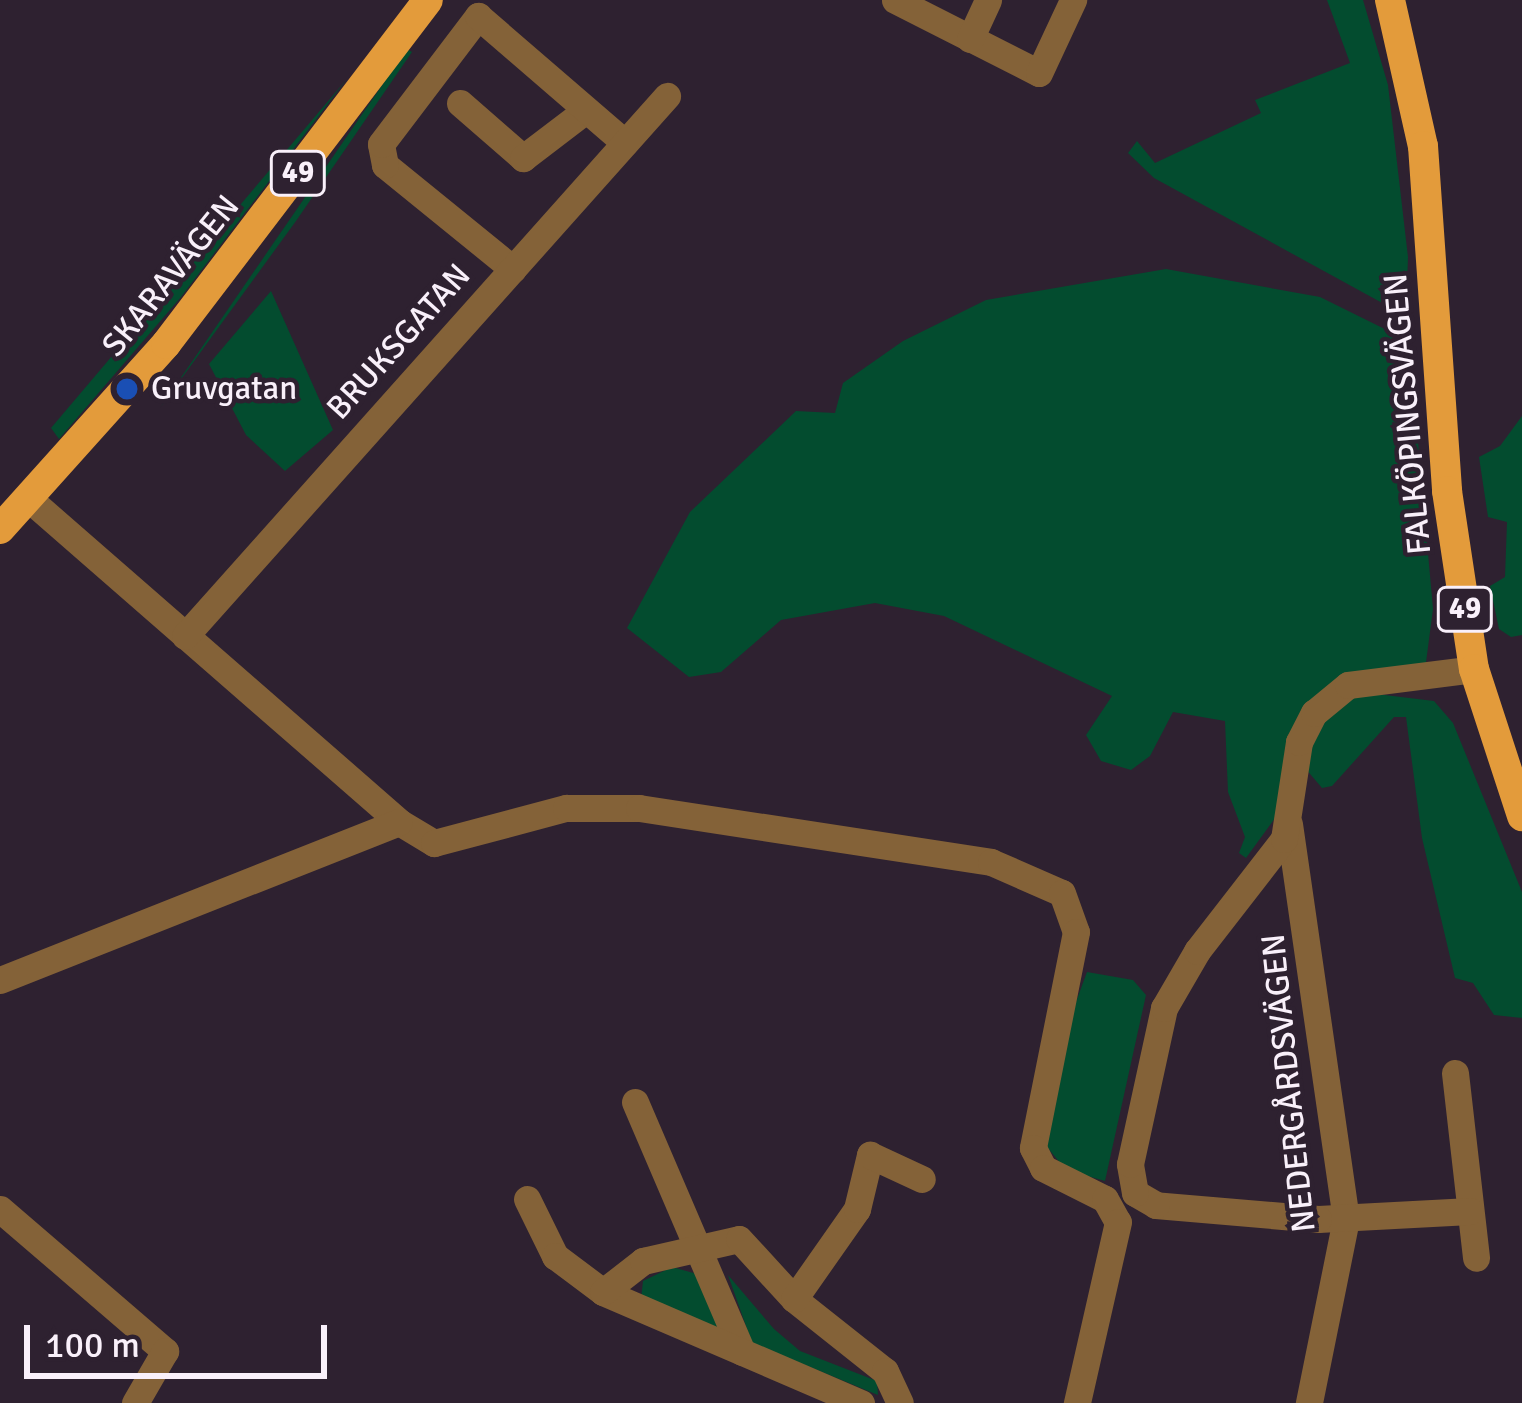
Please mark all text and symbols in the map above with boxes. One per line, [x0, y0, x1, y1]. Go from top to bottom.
road number: 49 [268, 149, 328, 197]
street label: SKARAVÄGEN [94, 187, 248, 365]
street label: BRUKSGATAN [319, 256, 479, 428]
street label: FALKÖPINGSVÄGEN [1376, 272, 1440, 556]
place label: Gruvgatan [151, 369, 297, 409]
marker: Gruvgatan [114, 376, 140, 402]
road number: 49 [1435, 585, 1495, 633]
street label: NEDERGÅRDSVÄGEN [1254, 932, 1324, 1234]
scale bar [30, 1301, 333, 1375]
text: 100 m [45, 1323, 140, 1368]

